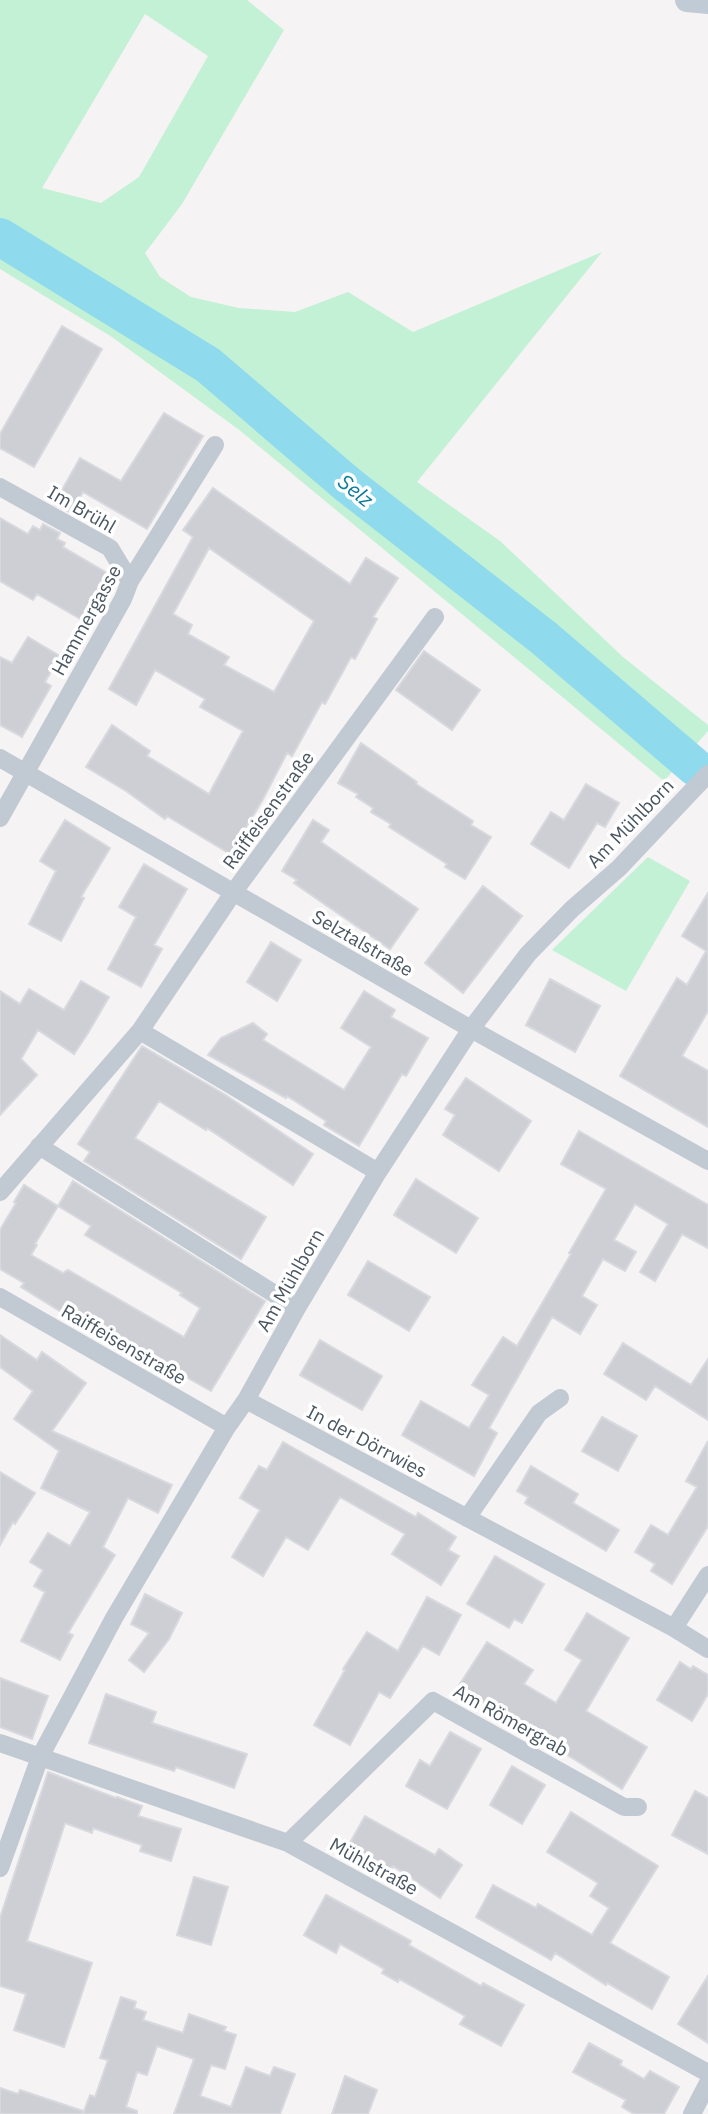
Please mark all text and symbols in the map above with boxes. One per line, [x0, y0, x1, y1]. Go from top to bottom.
water label: Selz [332, 467, 380, 513]
street label: Im Brühl [44, 480, 120, 538]
street label: Hammergasse [46, 561, 126, 679]
street label: Raiffeisenstraße [217, 746, 319, 874]
street label: Am Mühlborn [581, 773, 679, 873]
street label: Selztalstraße [308, 904, 418, 982]
street label: Am Mühlborn [251, 1224, 329, 1336]
street label: Raiffeisenstraße [57, 1299, 191, 1389]
street label: In der Dörrwies [303, 1399, 431, 1483]
street label: Am Römergrab [449, 1679, 573, 1761]
street label: Mühlstraße [325, 1832, 423, 1900]

